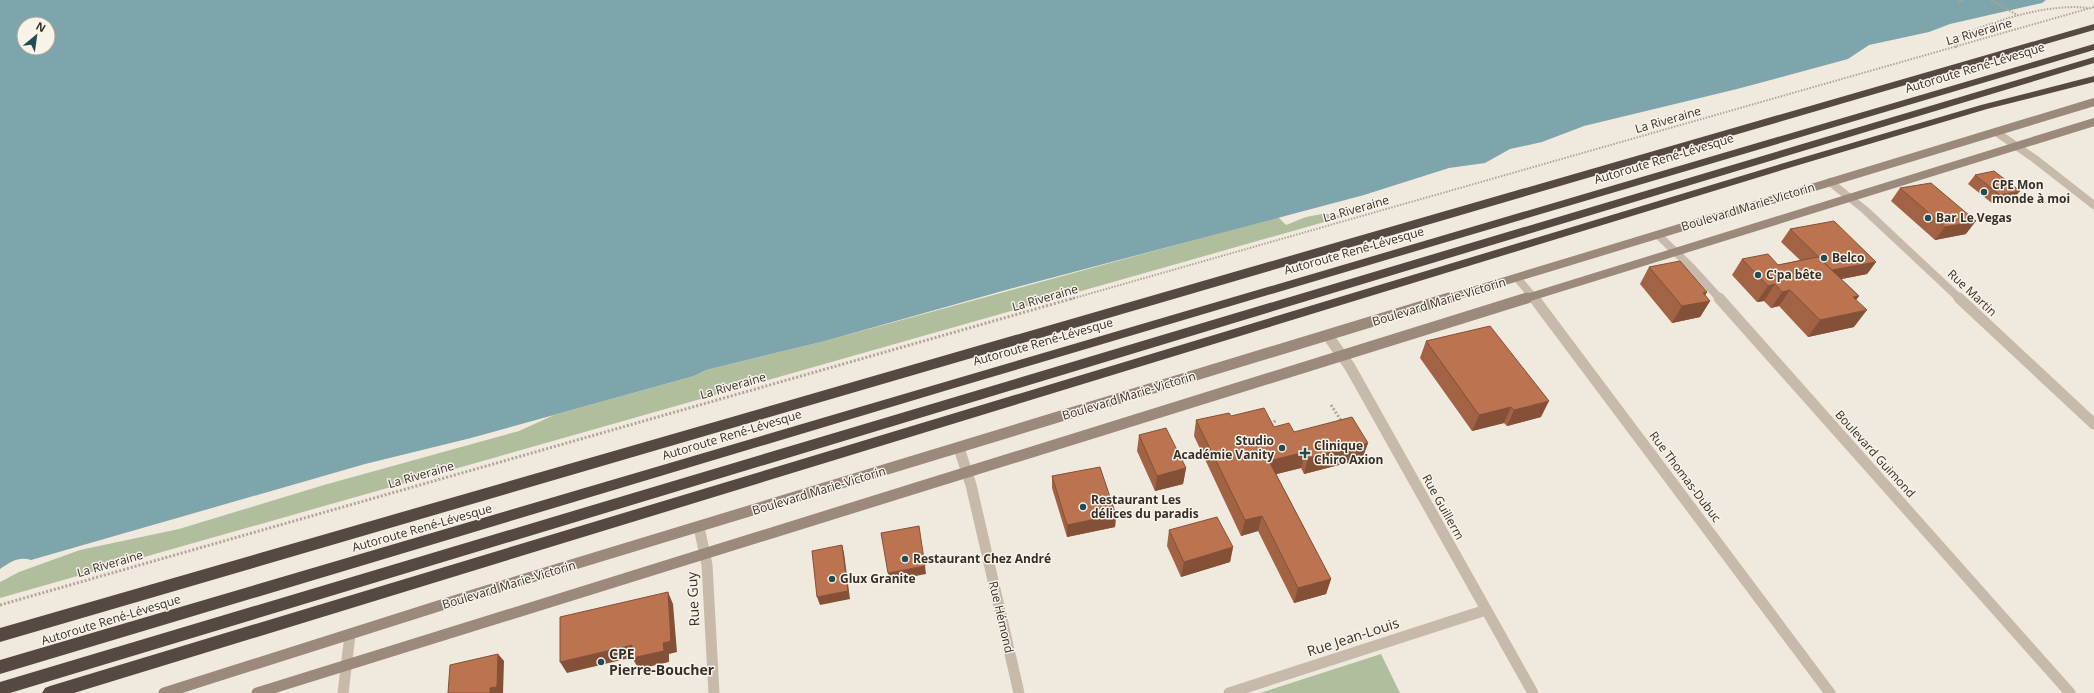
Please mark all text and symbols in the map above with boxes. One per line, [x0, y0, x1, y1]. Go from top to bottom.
street label: La Riveraine [1944, 14, 2014, 49]
north arrow [16, 16, 56, 56]
text: N [34, 18, 49, 36]
street label: Autoroute René-Lévesque [1903, 38, 2047, 97]
street label: La Riveraine [1633, 102, 1703, 137]
street label: Autoroute René-Lévesque [1592, 129, 1736, 188]
place label: CPE Mon monde à moi [1992, 176, 2070, 207]
street label: Boulevard Marie-Victorin [1679, 178, 1817, 235]
marker: CPE Mon monde à moi [1979, 187, 1989, 197]
street label: La Riveraine [1321, 191, 1391, 226]
place label: Bar Le Vegas [1936, 209, 2012, 226]
marker: Bar Le Vegas [1923, 213, 1933, 223]
street label: Autoroute René-Lévesque [1282, 222, 1426, 279]
place label: Belco [1832, 249, 1864, 266]
marker: Belco [1819, 253, 1829, 263]
street label: Rue Martin [1944, 265, 2001, 320]
place label: C'pa bête [1766, 266, 1822, 283]
marker: C'pa bête [1753, 270, 1763, 280]
street label: Boulevard Marie-Victorin [1370, 273, 1508, 330]
street label: La Riveraine [1010, 280, 1080, 315]
street label: Autoroute René-Lévesque [971, 313, 1115, 370]
street label: Boulevard Marie-Victorin [1060, 367, 1198, 424]
street label: La Riveraine [698, 368, 768, 403]
street label: Autoroute René-Lévesque [660, 405, 804, 464]
street label: Boulevard Guimond [1831, 406, 1919, 501]
street label: Rue Thomas-Dubuc [1646, 428, 1725, 526]
place label: Studio Académie Vanity [1173, 432, 1274, 463]
place label: Clinique Chiro Axion [1314, 437, 1383, 468]
marker: Studio Académie Vanity [1277, 443, 1287, 453]
marker: Clinique Chiro Axion [1299, 447, 1311, 459]
street label: La Riveraine [386, 457, 456, 492]
street label: Boulevard Marie-Victorin [750, 462, 888, 519]
street label: Rue Guillerm [1418, 471, 1468, 543]
place label: Restaurant Les délices du paradis [1091, 491, 1199, 522]
street label: Autoroute René-Lévesque [350, 499, 494, 556]
marker: Restaurant Les délices du paradis [1078, 502, 1088, 512]
street label: La Riveraine [75, 546, 145, 581]
place label: Restaurant Chez André [913, 550, 1051, 567]
marker: Restaurant Chez André [900, 554, 910, 564]
street label: Boulevard Marie-Victorin [440, 556, 578, 613]
street label: Rue Guy [682, 570, 703, 627]
place label: Glux Granite [840, 570, 916, 587]
marker: Glux Granite [827, 574, 837, 584]
street label: Rue Hémond [985, 579, 1018, 654]
street label: Autoroute René-Lévesque [39, 590, 183, 649]
street label: Rue Jean-Louis [1304, 613, 1402, 660]
place label: CPE Pierre-Boucher [609, 644, 715, 679]
marker: CPE Pierre-Boucher [596, 657, 606, 667]

